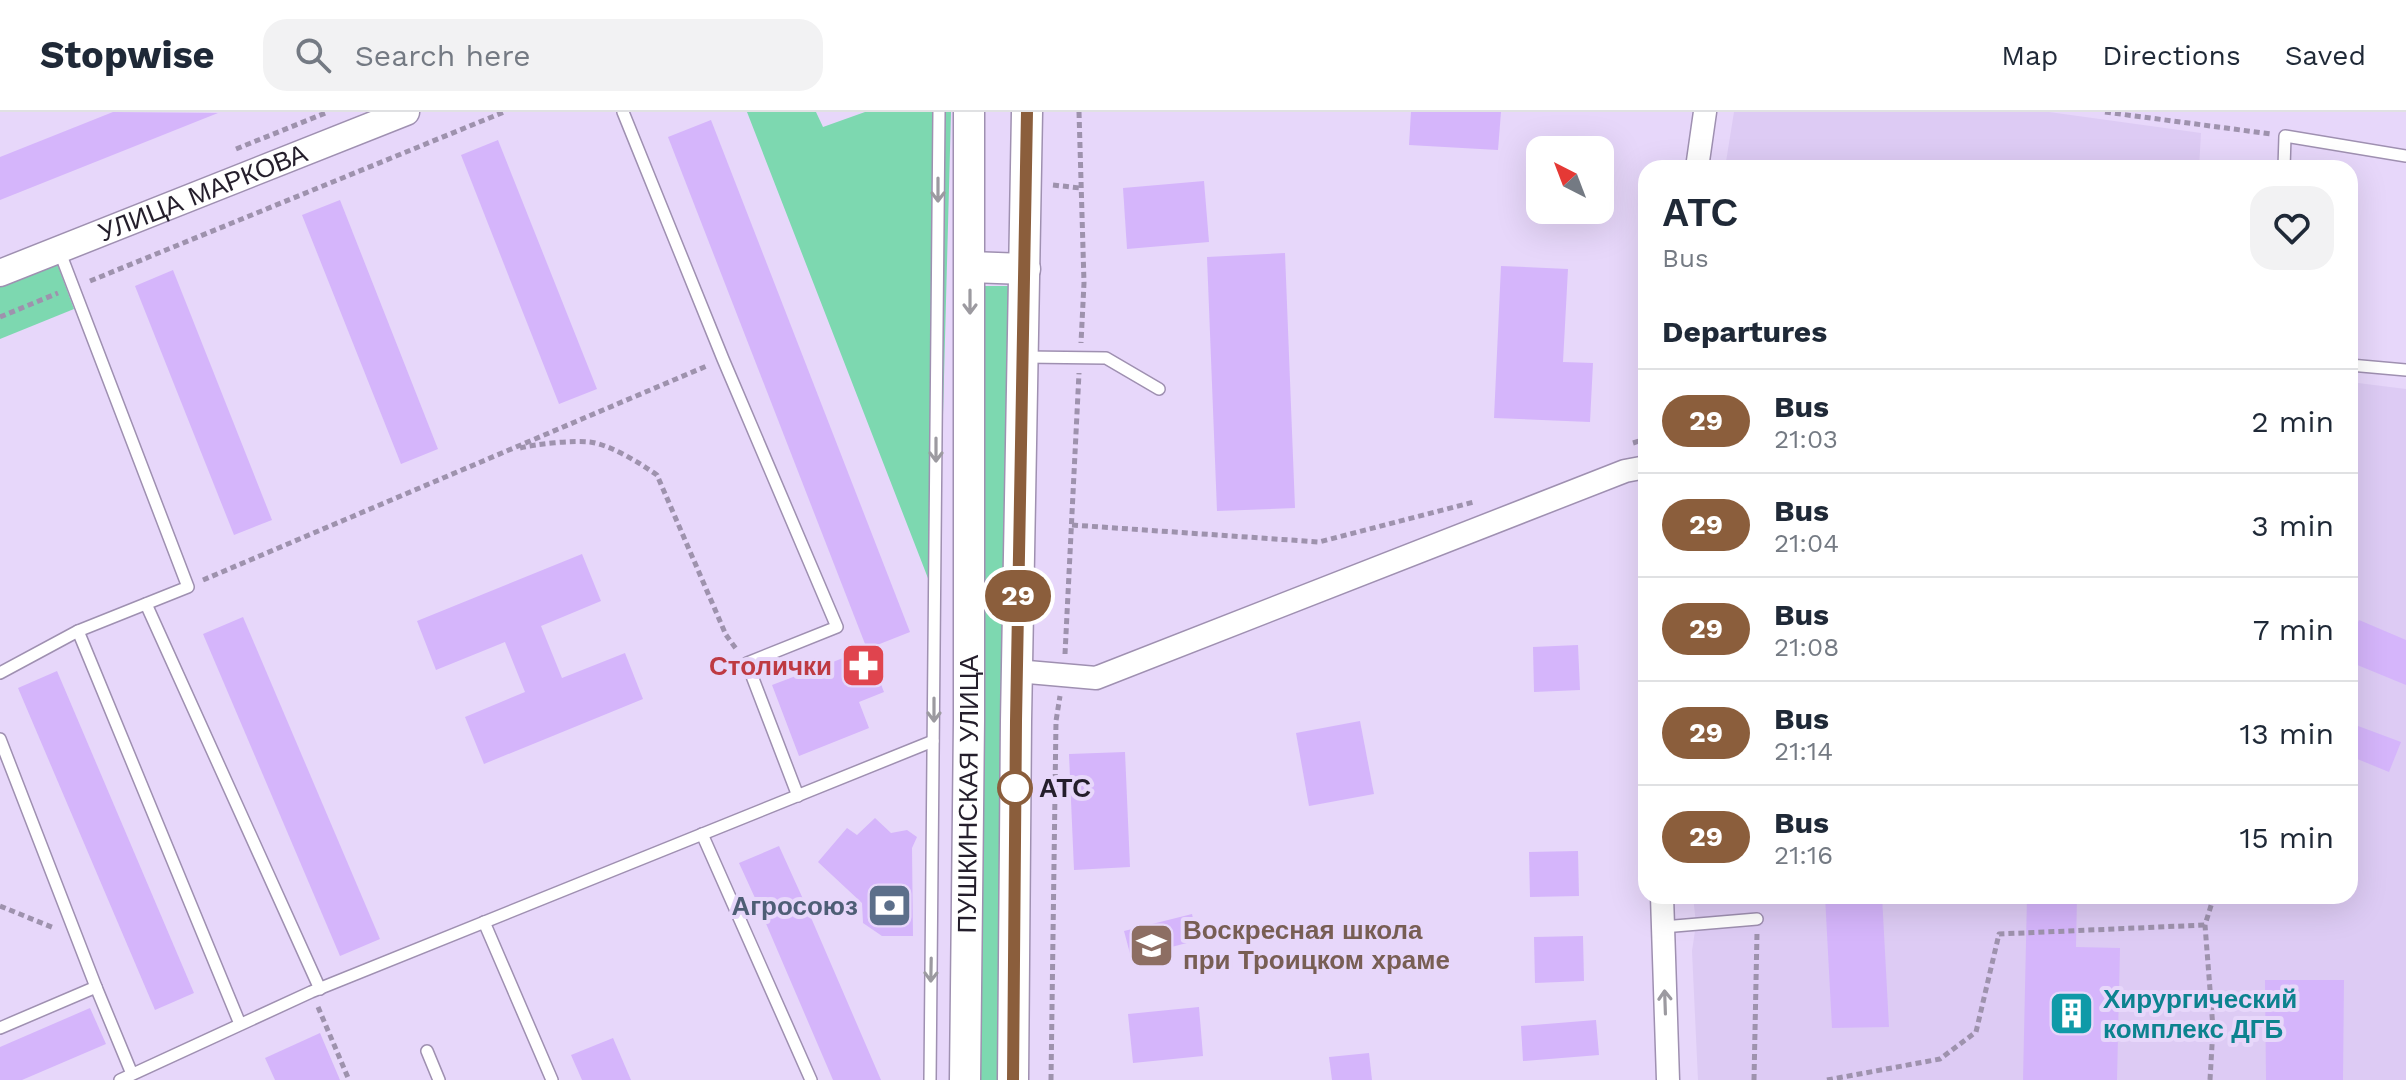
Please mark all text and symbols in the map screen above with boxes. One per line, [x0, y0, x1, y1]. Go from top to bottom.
search box [263, 19, 823, 91]
text: Stopwise [40, 33, 215, 77]
icon: search [291, 33, 335, 77]
text: Search here [355, 38, 530, 73]
text: Map [2001, 39, 2058, 72]
text: Directions [2102, 39, 2241, 72]
text: Saved [2285, 39, 2366, 72]
north arrow [1526, 136, 1614, 224]
map controls [1526, 136, 1614, 224]
street label: УЛИЦА МАРКОВА [94, 138, 312, 248]
one-way arrow [930, 176, 946, 203]
button: heart [2250, 186, 2334, 270]
text: АТС [1662, 191, 1738, 235]
text: Bus [1662, 243, 1709, 273]
one-way arrow [962, 288, 978, 315]
text: Departures [1662, 314, 1827, 349]
text: Bus [1774, 389, 1829, 424]
text: 29 [1689, 404, 1723, 437]
text: 2 min [2251, 404, 2334, 439]
text: 21:03 [1774, 424, 1838, 454]
one-way arrow [928, 436, 944, 463]
text: Bus [1774, 493, 1829, 528]
text: 29 [1689, 508, 1723, 541]
text: 3 min [2251, 508, 2334, 543]
text: 21:04 [1774, 528, 1839, 558]
line badge: 29 [982, 570, 1054, 622]
text: 29 [1001, 579, 1035, 612]
text: Bus [1774, 597, 1829, 632]
text: 29 [1689, 612, 1723, 645]
text: 7 min [2253, 612, 2334, 647]
text: 21:08 [1774, 632, 1839, 662]
pharmacy icon: Столички [839, 642, 887, 690]
place label: Столички [709, 651, 832, 681]
street label: ПУШКИНСКАЯ УЛИЦА [952, 654, 984, 933]
one-way arrow [926, 696, 942, 723]
text: Bus [1774, 701, 1829, 736]
text: 29 [1689, 716, 1723, 749]
text: 13 min [2239, 716, 2334, 751]
text: 21:14 [1774, 736, 1833, 766]
marker: АТС [998, 771, 1032, 805]
place label: АТС [1039, 773, 1091, 803]
text: Bus [1774, 805, 1829, 840]
text: 29 [1689, 820, 1723, 853]
text: 15 min [2239, 820, 2334, 855]
text: 21:16 [1774, 840, 1833, 870]
bank icon: Агросоюз [865, 882, 913, 930]
place label: Агросоюз [732, 891, 858, 921]
place label: Воскресная школа при Троицком храме [1183, 915, 1450, 975]
school or university icon: Воскресная школа при Троицком храме [1128, 921, 1176, 969]
one-way arrow [923, 956, 939, 983]
place label: Хирургический комплекс ДГБ [2103, 984, 2297, 1044]
one-way arrow [1658, 989, 1673, 1016]
building icon: Хирургический комплекс ДГБ [2048, 990, 2096, 1038]

